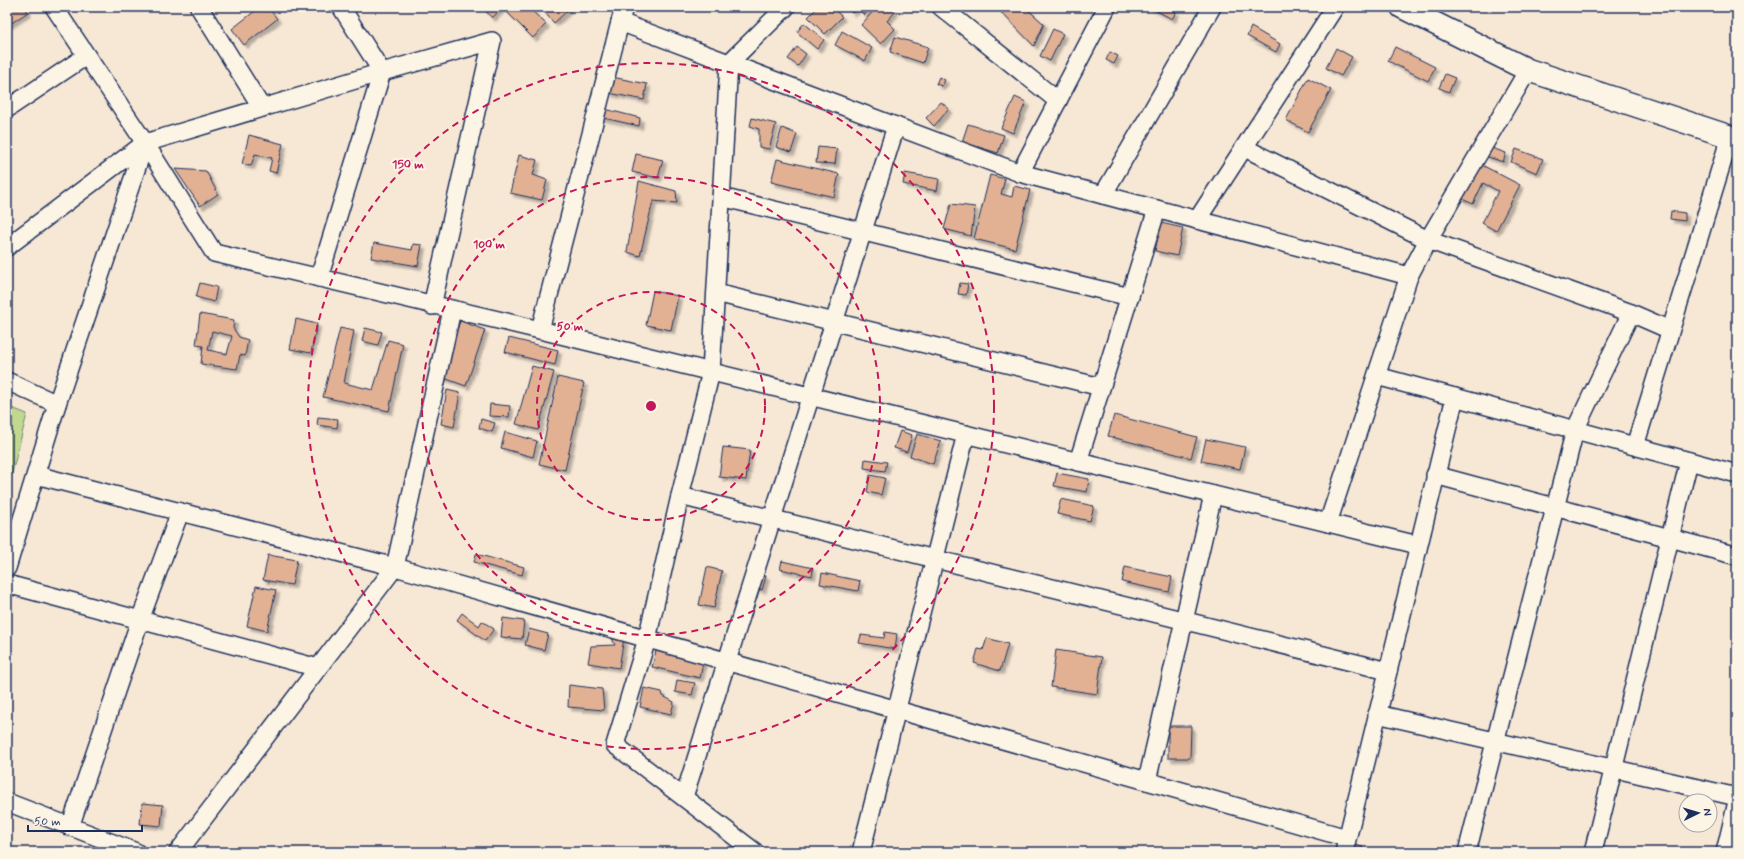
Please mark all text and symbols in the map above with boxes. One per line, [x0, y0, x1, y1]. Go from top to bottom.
text: 150 m [392, 157, 424, 173]
text: 100 m [473, 237, 506, 253]
text: 50 m [557, 319, 584, 335]
centre of rings [644, 399, 658, 413]
north arrow [1678, 793, 1718, 833]
scale bar [28, 807, 142, 833]
text: N [1700, 808, 1714, 816]
text: 50 m [34, 814, 61, 830]

